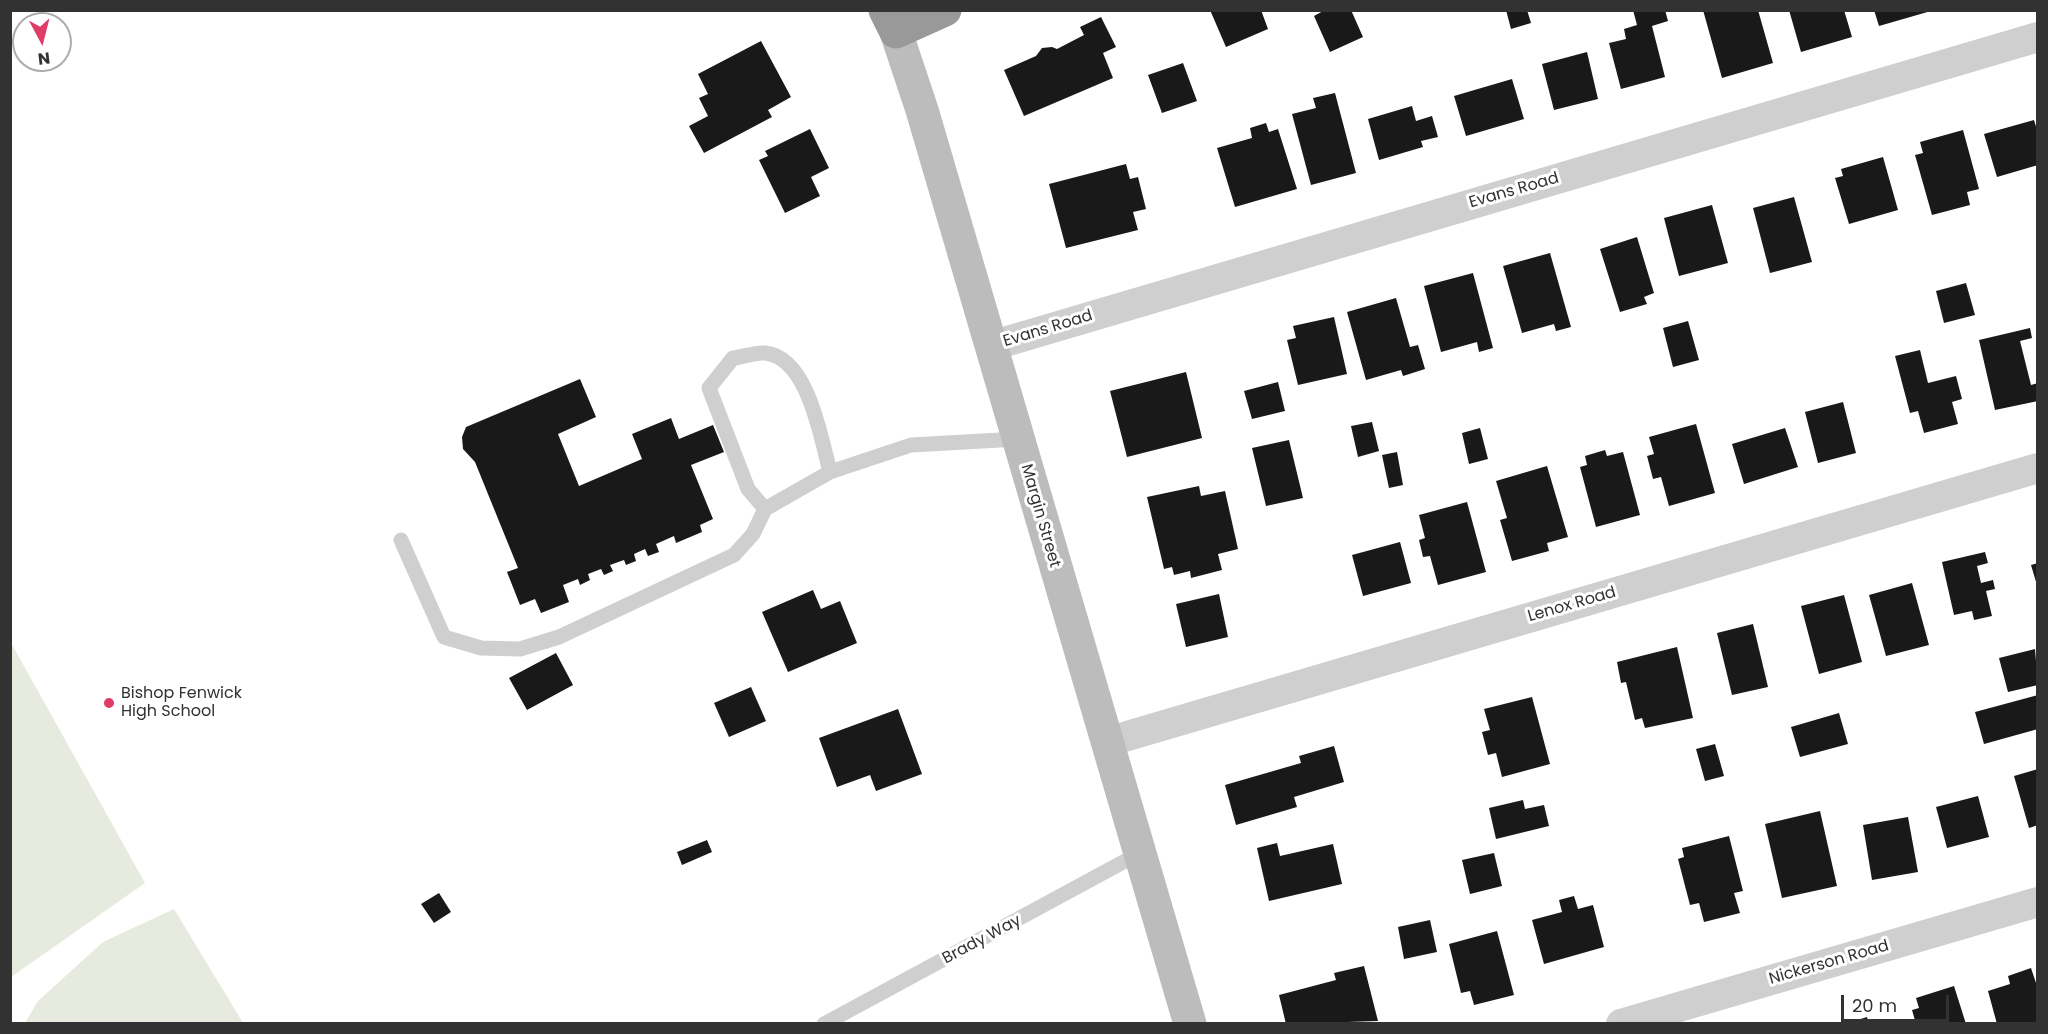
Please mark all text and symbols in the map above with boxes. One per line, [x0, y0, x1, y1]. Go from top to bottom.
north arrow [12, 12, 72, 72]
text: N [37, 46, 51, 71]
street label: Evans Road [1467, 169, 1561, 213]
street label: Evans Road [1001, 306, 1095, 352]
street label: Margin Street [1016, 462, 1064, 570]
street label: Lenox Road [1526, 583, 1618, 627]
place label: Bishop Fenwick High School [121, 684, 242, 722]
marker: Bishop Fenwick High School [102, 696, 116, 710]
street label: Brady Way [939, 911, 1025, 969]
street label: Nickerson Road [1767, 937, 1891, 989]
scale bar [1844, 983, 1952, 1021]
text: 20 m [1852, 993, 1897, 1018]

